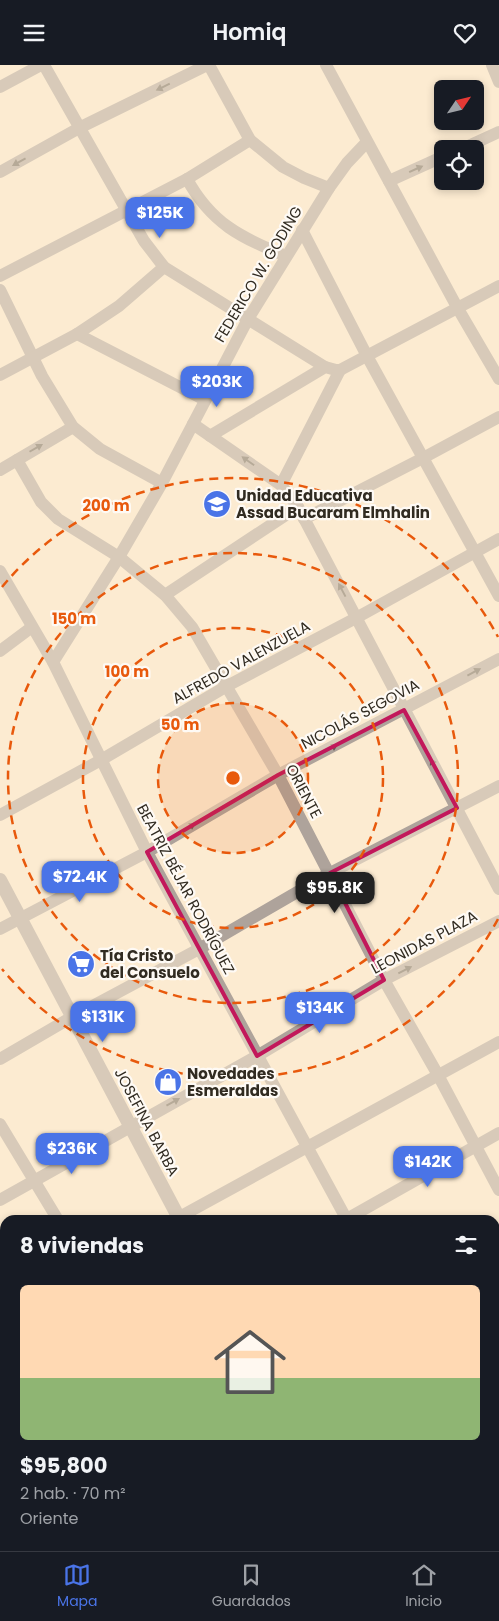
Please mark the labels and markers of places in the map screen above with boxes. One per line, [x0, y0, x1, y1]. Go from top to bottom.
pin: $125K [125, 197, 195, 239]
pin: $203K [182, 365, 252, 408]
place label: Unidad Educativa Assad Bucaram Elmhalin [236, 485, 430, 523]
school or university icon: Unidad Educativa Assad Bucaram Elmhalin [202, 489, 232, 519]
centre of rings [224, 769, 242, 787]
pin: $72.4K [39, 861, 121, 903]
pin: $95.8K [294, 871, 376, 914]
place label: Tía Cristo del Consuelo [100, 945, 200, 983]
supermarket icon: Tía Cristo del Consuelo [66, 949, 96, 979]
pin: $134K [285, 991, 355, 1034]
pin: $131K [68, 1001, 138, 1043]
place label: Novedades Esmeraldas [187, 1063, 278, 1101]
shop icon: Novedades Esmeraldas [153, 1067, 183, 1097]
pin: $236K [37, 1133, 107, 1175]
pin: $142K [393, 1145, 463, 1188]

